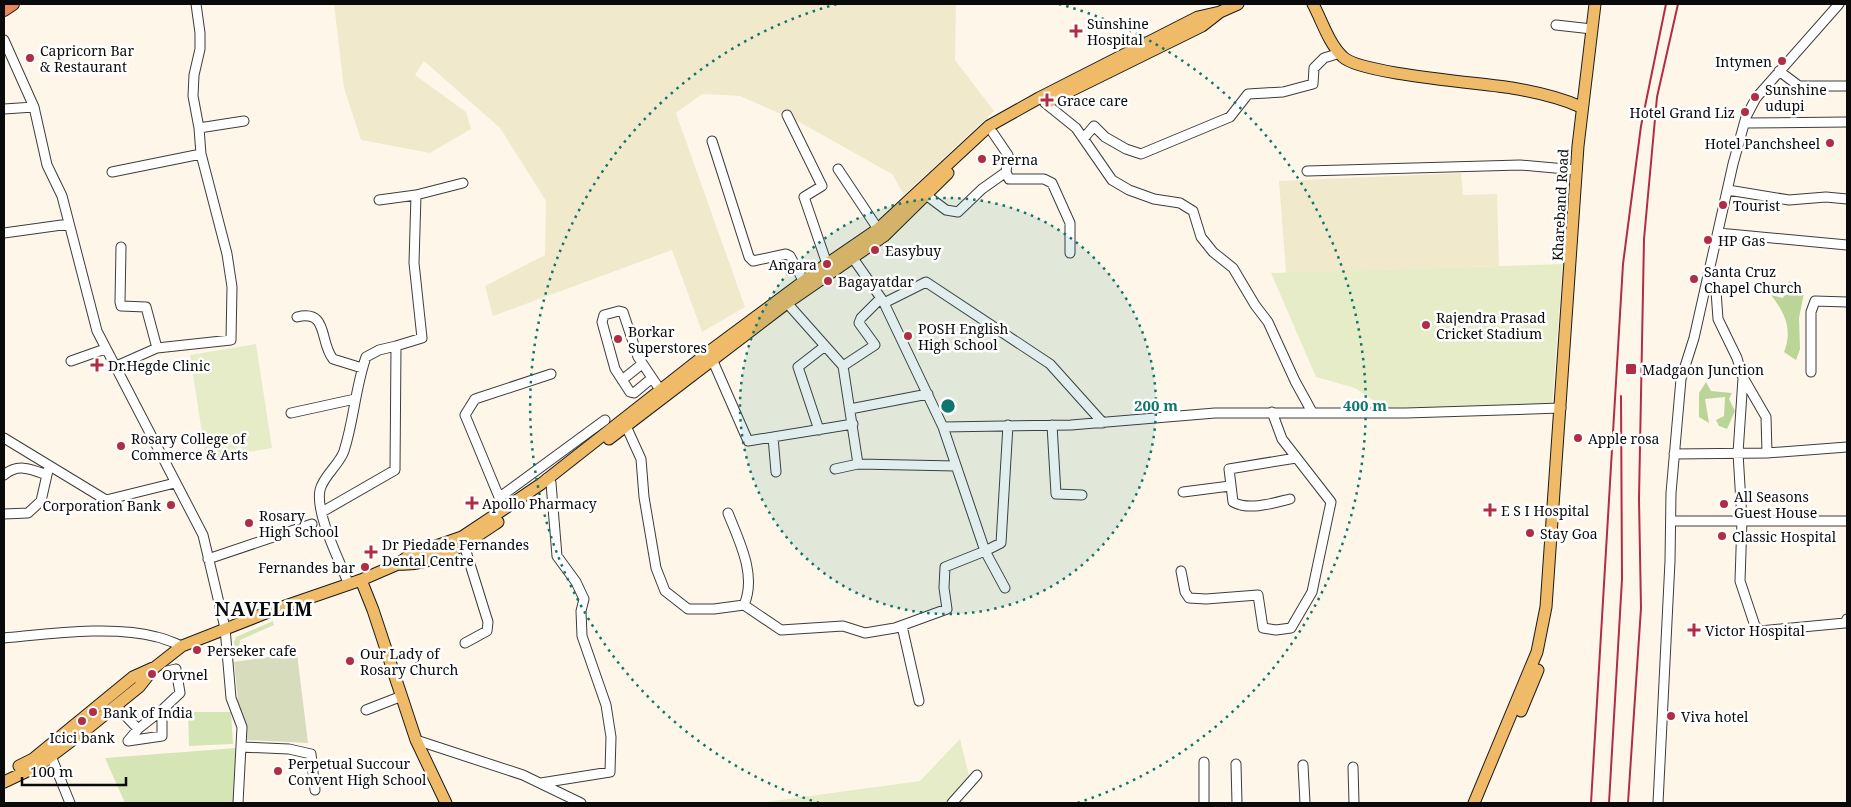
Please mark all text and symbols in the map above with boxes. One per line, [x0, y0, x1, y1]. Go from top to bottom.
place label: Sunshine Hospital [1087, 14, 1149, 49]
marker: Sunshine Hospital [1069, 24, 1083, 38]
place label: Capricorn Bar & Restaurant [40, 41, 134, 76]
marker: Capricorn Bar & Restaurant [24, 52, 36, 64]
place label: Intymen [1715, 52, 1772, 71]
marker: Intymen [1776, 55, 1788, 67]
place label: Sunshine udupi [1765, 80, 1827, 115]
place label: Grace care [1057, 91, 1128, 110]
marker: Sunshine udupi [1749, 91, 1761, 103]
marker: Grace care [1041, 94, 1053, 106]
place label: Hotel Grand Liz [1630, 103, 1735, 122]
marker: Hotel Grand Liz [1739, 106, 1751, 118]
place label: Hotel Panchsheel [1705, 134, 1821, 153]
marker: Hotel Panchsheel [1824, 137, 1836, 149]
street label: Khareband Road [1548, 148, 1572, 261]
place label: Prerna [992, 150, 1038, 169]
marker: Prerna [976, 153, 988, 165]
place label: Tourist [1733, 196, 1780, 215]
marker: Tourist [1717, 199, 1729, 211]
place label: HP Gas [1718, 231, 1765, 250]
marker: HP Gas [1702, 234, 1714, 246]
place label: Easybuy [885, 241, 941, 260]
marker: Easybuy [869, 244, 881, 256]
place label: Angara [768, 255, 817, 274]
marker: Angara [821, 258, 833, 270]
place label: Santa Cruz Chapel Church [1704, 262, 1802, 297]
place label: Bagayatdar [838, 272, 914, 291]
marker: Santa Cruz Chapel Church [1688, 273, 1700, 285]
marker: Bagayatdar [822, 275, 834, 287]
place label: Rajendra Prasad Cricket Stadium [1436, 308, 1546, 343]
place label: POSH English High School [918, 319, 1009, 354]
marker: Rajendra Prasad Cricket Stadium [1420, 319, 1432, 331]
place label: Borkar Superstores [628, 322, 707, 357]
marker: POSH English High School [902, 330, 914, 342]
marker: Borkar Superstores [612, 333, 624, 345]
place label: Dr.Hegde Clinic [108, 356, 210, 375]
marker: Dr.Hegde Clinic [90, 358, 104, 372]
place label: Madgaon Junction [1642, 360, 1764, 379]
marker: Madgaon Junction [1624, 362, 1638, 376]
text: 200 m [1134, 395, 1178, 415]
text: 400 m [1343, 395, 1387, 415]
centre of rings [939, 397, 957, 415]
place label: Rosary College of Commerce & Arts [131, 429, 248, 464]
place label: Apple rosa [1588, 429, 1660, 448]
marker: Apple rosa [1572, 432, 1584, 444]
marker: Rosary College of Commerce & Arts [115, 440, 127, 452]
place label: All Seasons Guest House [1734, 487, 1817, 522]
place label: Apollo Pharmacy [482, 494, 597, 513]
place label: Corporation Bank [42, 496, 162, 515]
marker: Apollo Pharmacy [466, 497, 478, 509]
marker: All Seasons Guest House [1718, 498, 1730, 510]
marker: Corporation Bank [165, 499, 177, 511]
place label: E S I Hospital [1501, 501, 1590, 520]
marker: E S I Hospital [1483, 503, 1497, 517]
place label: Rosary High School [259, 506, 339, 541]
marker: Rosary High School [243, 517, 255, 529]
place label: Stay Goa [1540, 524, 1598, 543]
marker: Stay Goa [1524, 527, 1536, 539]
place label: Classic Hospital [1732, 527, 1837, 546]
marker: Classic Hospital [1716, 530, 1728, 542]
place label: Dr Piedade Fernandes Dental Centre [382, 535, 529, 570]
marker: Dr Piedade Fernandes Dental Centre [364, 545, 378, 559]
place label: Fernandes bar [258, 558, 355, 577]
marker: Fernandes bar [359, 561, 371, 573]
district label: NAVELIM [215, 596, 313, 622]
place label: Victor Hospital [1705, 621, 1805, 640]
marker: Victor Hospital [1687, 623, 1701, 637]
place label: Perseker cafe [207, 641, 296, 660]
marker: Perseker cafe [191, 644, 203, 656]
place label: Our Lady of Rosary Church [360, 644, 458, 679]
marker: Our Lady of Rosary Church [344, 655, 356, 667]
place label: Orvnel [162, 665, 209, 684]
marker: Orvnel [146, 668, 158, 680]
place label: Bank of India [103, 703, 193, 722]
marker: Bank of India [87, 706, 99, 718]
place label: Viva hotel [1681, 707, 1749, 726]
marker: Viva hotel [1665, 710, 1677, 722]
marker: Icici bank [76, 715, 88, 727]
place label: Icici bank [49, 728, 115, 747]
scale bar [22, 754, 126, 786]
place label: Perpetual Succour Convent High School [288, 754, 427, 789]
text: 100 m [30, 761, 73, 781]
marker: Perpetual Succour Convent High School [272, 765, 284, 777]

